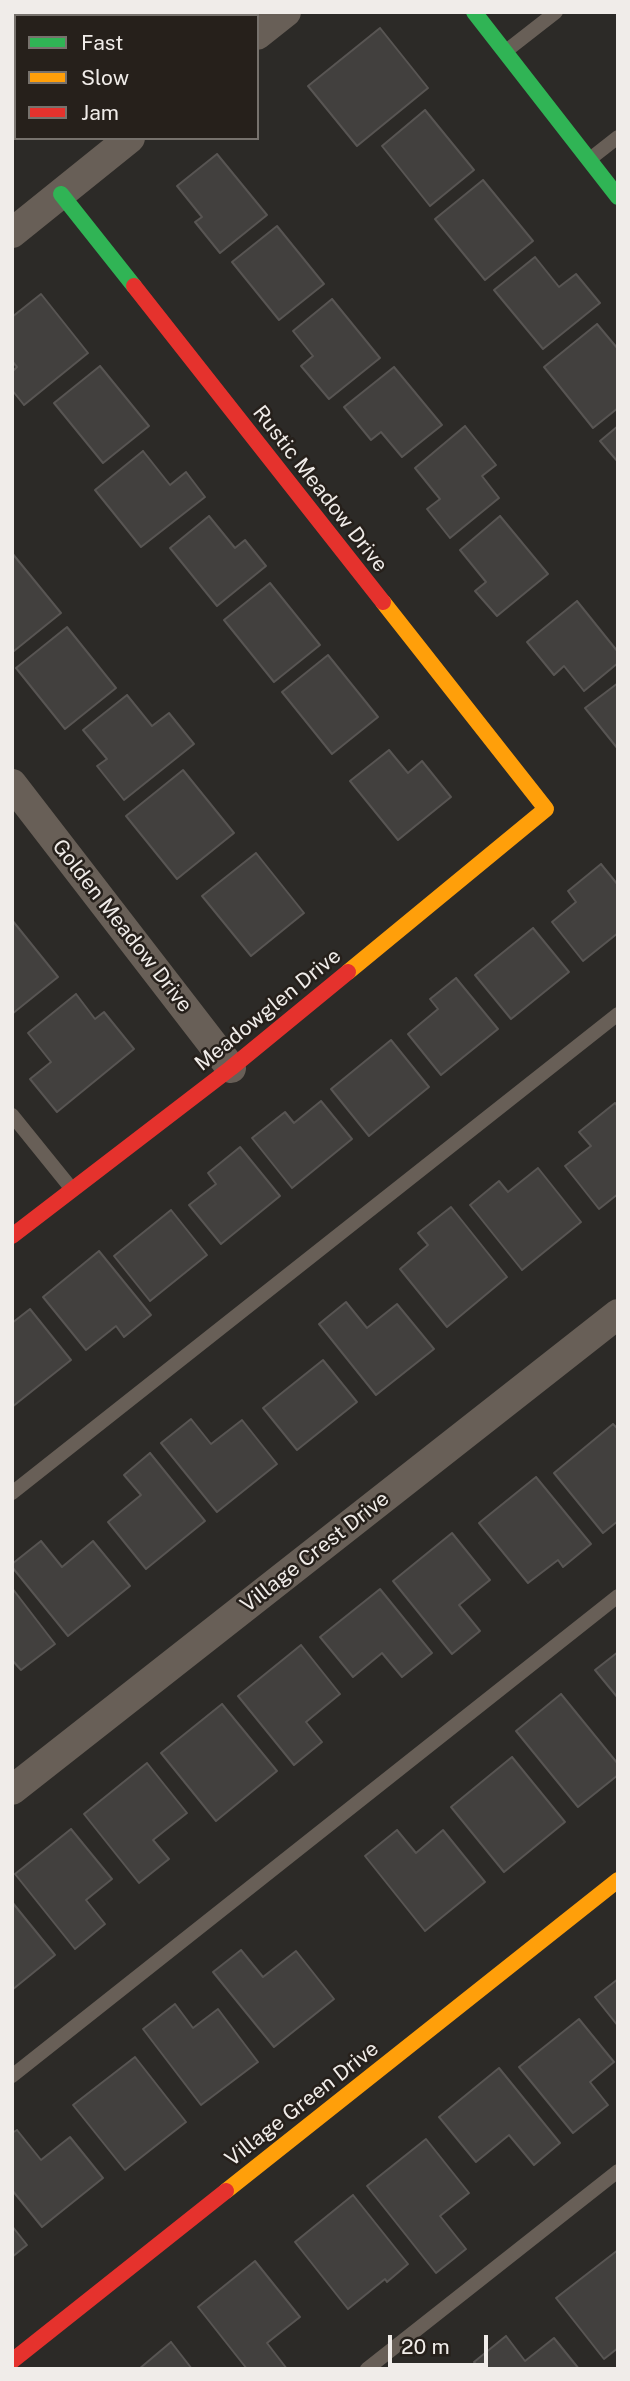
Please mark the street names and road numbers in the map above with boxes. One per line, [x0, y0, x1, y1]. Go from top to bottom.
street label: Rustic Meadow Drive [247, 401, 393, 577]
street label: Golden Meadow Drive [47, 834, 197, 1018]
street label: Meadowglen Drive [190, 943, 346, 1077]
street label: Village Crest Drive [236, 1486, 394, 1618]
street label: Village Green Drive [220, 2036, 384, 2172]

